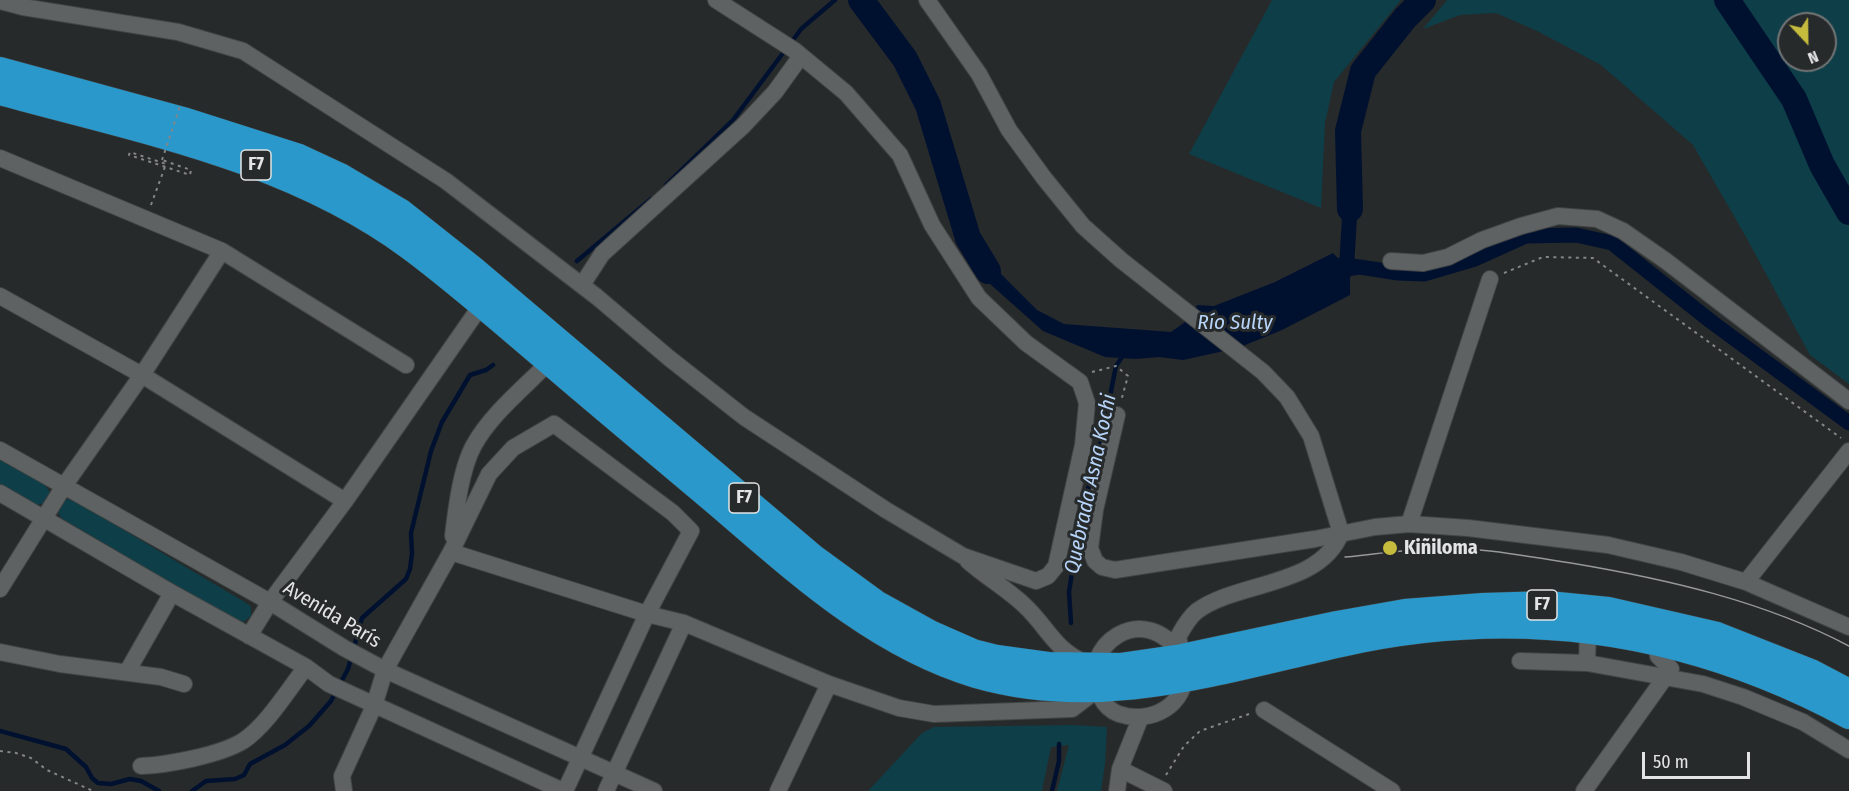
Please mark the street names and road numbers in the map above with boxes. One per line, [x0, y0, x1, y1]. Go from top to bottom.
road number: F7 [241, 150, 271, 180]
road number: F7 [729, 483, 759, 513]
street label: Avenida París [279, 576, 385, 654]
road number: F7 [1527, 590, 1557, 620]

